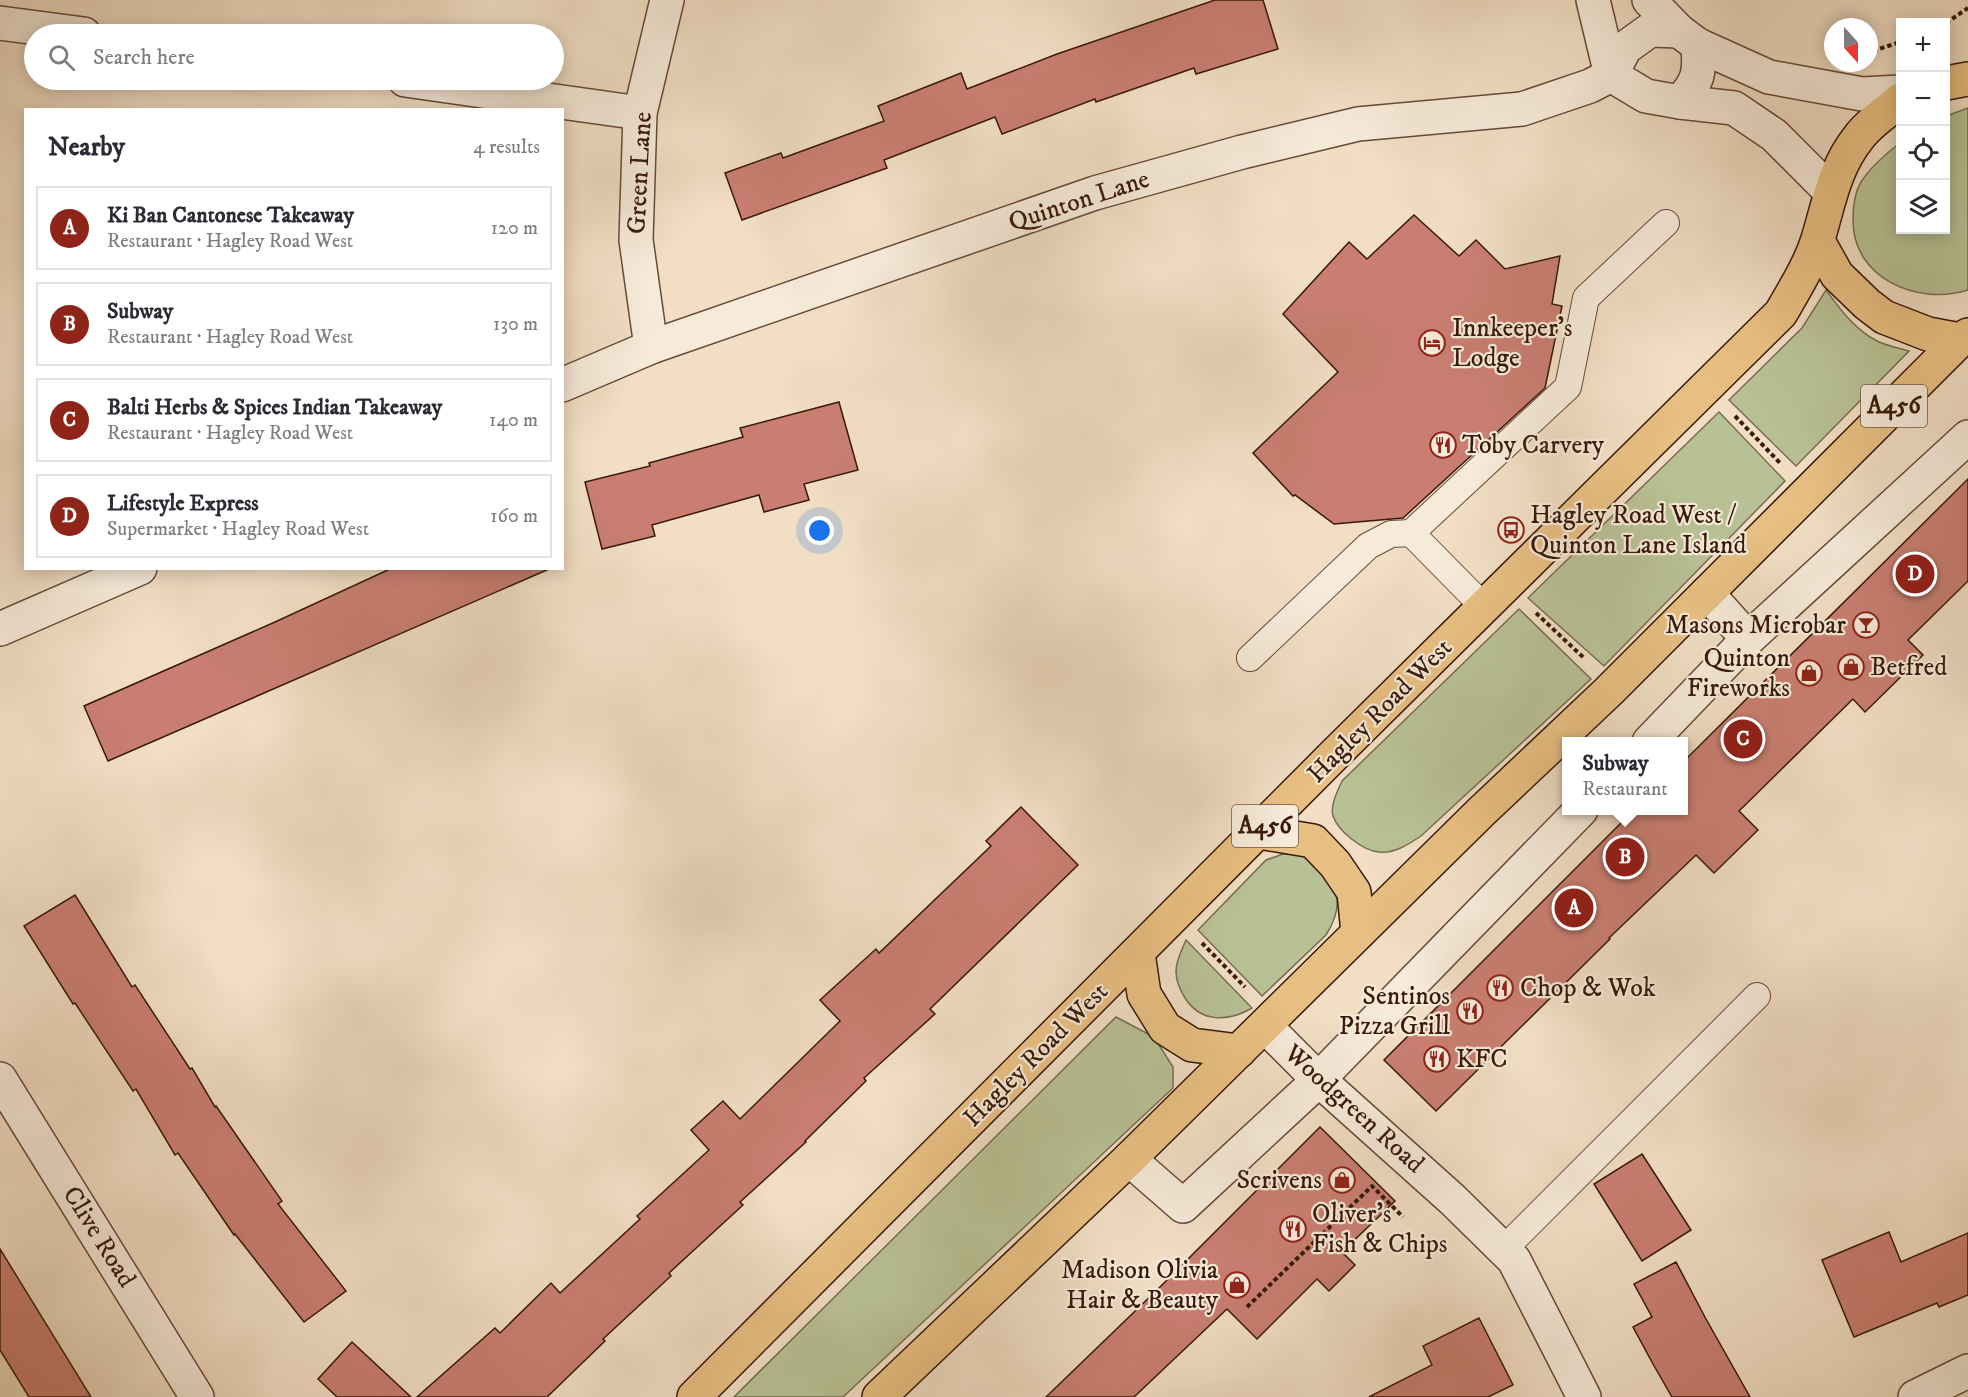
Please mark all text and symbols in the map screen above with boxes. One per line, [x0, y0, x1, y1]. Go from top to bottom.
north arrow [1824, 18, 1878, 72]
map controls [1896, 18, 1950, 234]
button: + [1896, 18, 1950, 72]
search box [24, 24, 564, 90]
icon: search [45, 41, 78, 74]
text: Search here [93, 44, 195, 71]
button: − [1896, 72, 1950, 126]
street label: Green Lane [620, 111, 660, 235]
button: locate [1896, 126, 1950, 180]
text: Nearby [48, 131, 125, 164]
text: 4 results [473, 135, 540, 160]
street label: Quinton Lane [1004, 163, 1154, 239]
button: layers [1896, 180, 1950, 234]
text: Ki Ban Cantonese Takeaway [107, 202, 354, 229]
text: A [63, 216, 76, 241]
text: 120 m [491, 216, 538, 241]
text: Restaurant · Hagley Road West [107, 229, 353, 254]
text: Subway [107, 298, 173, 325]
text: B [63, 312, 76, 337]
text: 130 m [493, 312, 538, 337]
place label: Innkeeper's Lodge [1452, 312, 1573, 375]
text: Restaurant · Hagley Road West [107, 325, 353, 350]
hotel icon: Innkeeper's Lodge [1417, 328, 1447, 358]
road number: A456 [1861, 385, 1927, 427]
text: Balti Herbs & Spices Indian Takeaway [107, 394, 442, 421]
text: C [63, 408, 76, 433]
text: 140 m [489, 408, 538, 433]
text: Restaurant · Hagley Road West [107, 421, 353, 446]
place label: Toby Carvery [1462, 429, 1605, 462]
restaurant icon: Toby Carvery [1428, 430, 1458, 460]
text: Lifestyle Express [107, 490, 259, 517]
place label: Hagley Road West / Quinton Lane Island [1530, 499, 1746, 562]
text: D [62, 504, 77, 529]
text: 160 m [490, 504, 538, 529]
bus stop icon: Hagley Road West / Quinton Lane Island [1496, 515, 1526, 545]
your location [805, 516, 834, 545]
text: Supermarket · Hagley Road West [107, 517, 369, 542]
pin: D [1896, 552, 1934, 596]
place label: Masons Microbar [1665, 609, 1846, 642]
bar icon: Masons Microbar [1851, 610, 1881, 640]
street label: Hagley Road West [1301, 632, 1459, 790]
place label: Quinton Fireworks [1687, 642, 1790, 705]
place label: Betfred [1870, 651, 1947, 684]
shop icon: Betfred [1836, 652, 1866, 682]
shop icon: Quinton Fireworks [1794, 658, 1824, 688]
pin: C [1724, 716, 1762, 762]
popup [1562, 737, 1688, 815]
text: Subway [1582, 750, 1648, 777]
text: Restaurant [1582, 777, 1668, 802]
road number: A456 [1232, 805, 1298, 847]
pin: B [1606, 834, 1644, 880]
pin: A [1554, 886, 1594, 930]
place label: Chop & Wok [1520, 972, 1656, 1005]
restaurant icon: Chop & Wok [1485, 973, 1515, 1003]
street label: Hagley Road West [957, 976, 1115, 1134]
place label: Sentinos Pizza Grill [1339, 980, 1450, 1043]
restaurant icon: Sentinos Pizza Grill [1455, 996, 1485, 1026]
street label: Woodgreen Road [1276, 1037, 1431, 1181]
place label: KFC [1456, 1043, 1508, 1076]
restaurant icon: KFC [1422, 1044, 1452, 1074]
place label: Scrivens [1236, 1164, 1322, 1197]
shop icon: Scrivens [1327, 1165, 1357, 1195]
street label: Clive Road [55, 1180, 143, 1294]
place label: Oliver's Fish & Chips [1312, 1198, 1447, 1261]
restaurant icon: Oliver's Fish & Chips [1278, 1214, 1308, 1244]
place label: Madison Olivia Hair & Beauty [1061, 1254, 1219, 1317]
shop icon: Madison Olivia Hair & Beauty [1222, 1270, 1252, 1300]

